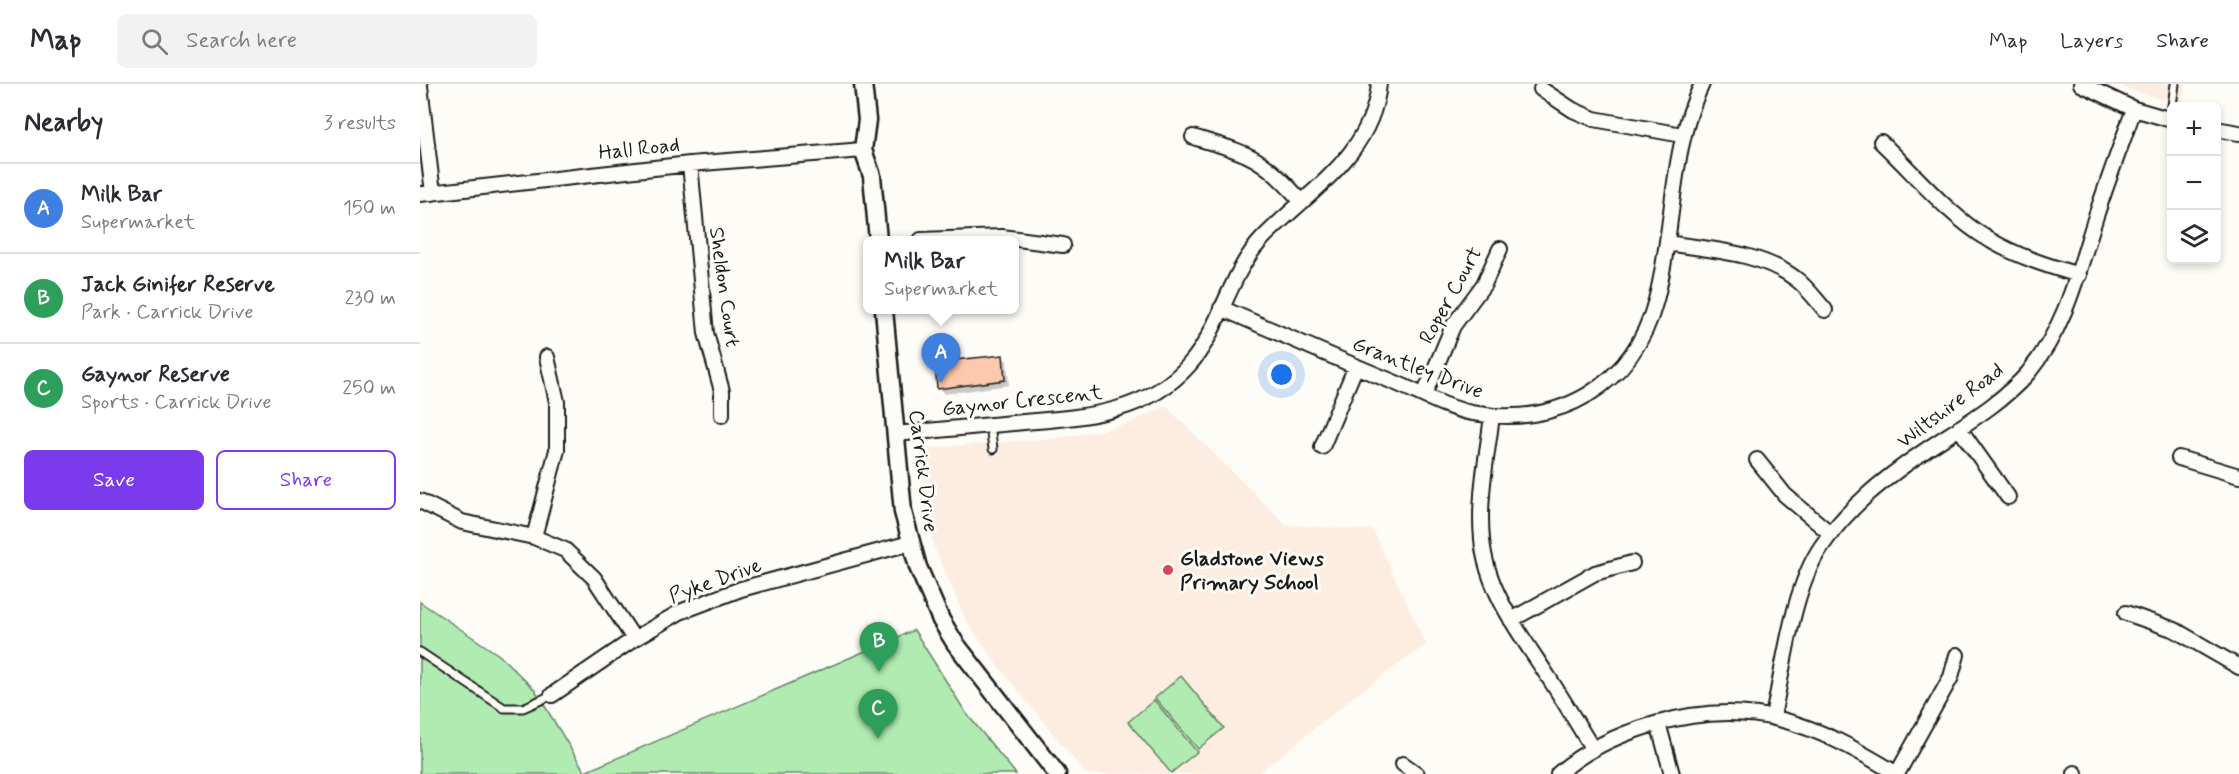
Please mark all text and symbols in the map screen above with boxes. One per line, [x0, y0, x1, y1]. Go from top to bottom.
search box [117, 14, 537, 68]
text: Map [30, 23, 81, 60]
icon: search [138, 25, 171, 58]
text: Search here [186, 27, 297, 55]
text: Map [1989, 27, 2027, 55]
text: Layers [2060, 27, 2123, 55]
text: Share [2156, 27, 2209, 55]
map controls [2167, 102, 2221, 264]
button: + [2167, 102, 2221, 156]
text: Nearby [24, 106, 103, 140]
text: 3 results [324, 110, 396, 137]
street label: Hall Road [597, 131, 681, 167]
button: − [2167, 156, 2221, 210]
text: Milk Bar [81, 181, 162, 209]
text: A [37, 195, 50, 222]
text: 150 m [343, 195, 396, 222]
text: Supermarket [81, 209, 195, 236]
button: layers [2167, 210, 2221, 264]
street label: Sheldon Court [702, 225, 746, 349]
popup [863, 236, 1019, 314]
street label: Roper Court [1413, 242, 1489, 349]
text: Milk Bar [884, 248, 965, 276]
text: Jack Ginifer Reserve [81, 271, 275, 299]
text: Supermarket [884, 276, 998, 303]
text: B [37, 285, 50, 312]
text: 230 m [344, 285, 396, 312]
text: Park · Carrick Drive [81, 299, 253, 326]
street label: Grantley Drive [1348, 330, 1487, 406]
pin: A [922, 334, 960, 383]
street label: Wiltshire Road [1892, 356, 2010, 455]
your location [1267, 360, 1296, 389]
text: Gaynor Reserve [81, 361, 230, 389]
text: C [36, 375, 51, 402]
text: 250 m [342, 375, 396, 402]
street label: Gaynor Crescent [941, 379, 1104, 423]
text: Sports · Carrick Drive [81, 389, 272, 416]
street label: Carrick Drive [902, 408, 944, 534]
button: Save [24, 450, 204, 510]
button: Share [216, 450, 396, 510]
place label: Gladstone Views Primary School [1180, 545, 1324, 597]
street label: Pyke Drive [665, 551, 766, 611]
marker: Gladstone Views Primary School [1161, 563, 1175, 577]
pin: B [860, 622, 898, 672]
pin: C [858, 690, 898, 739]

